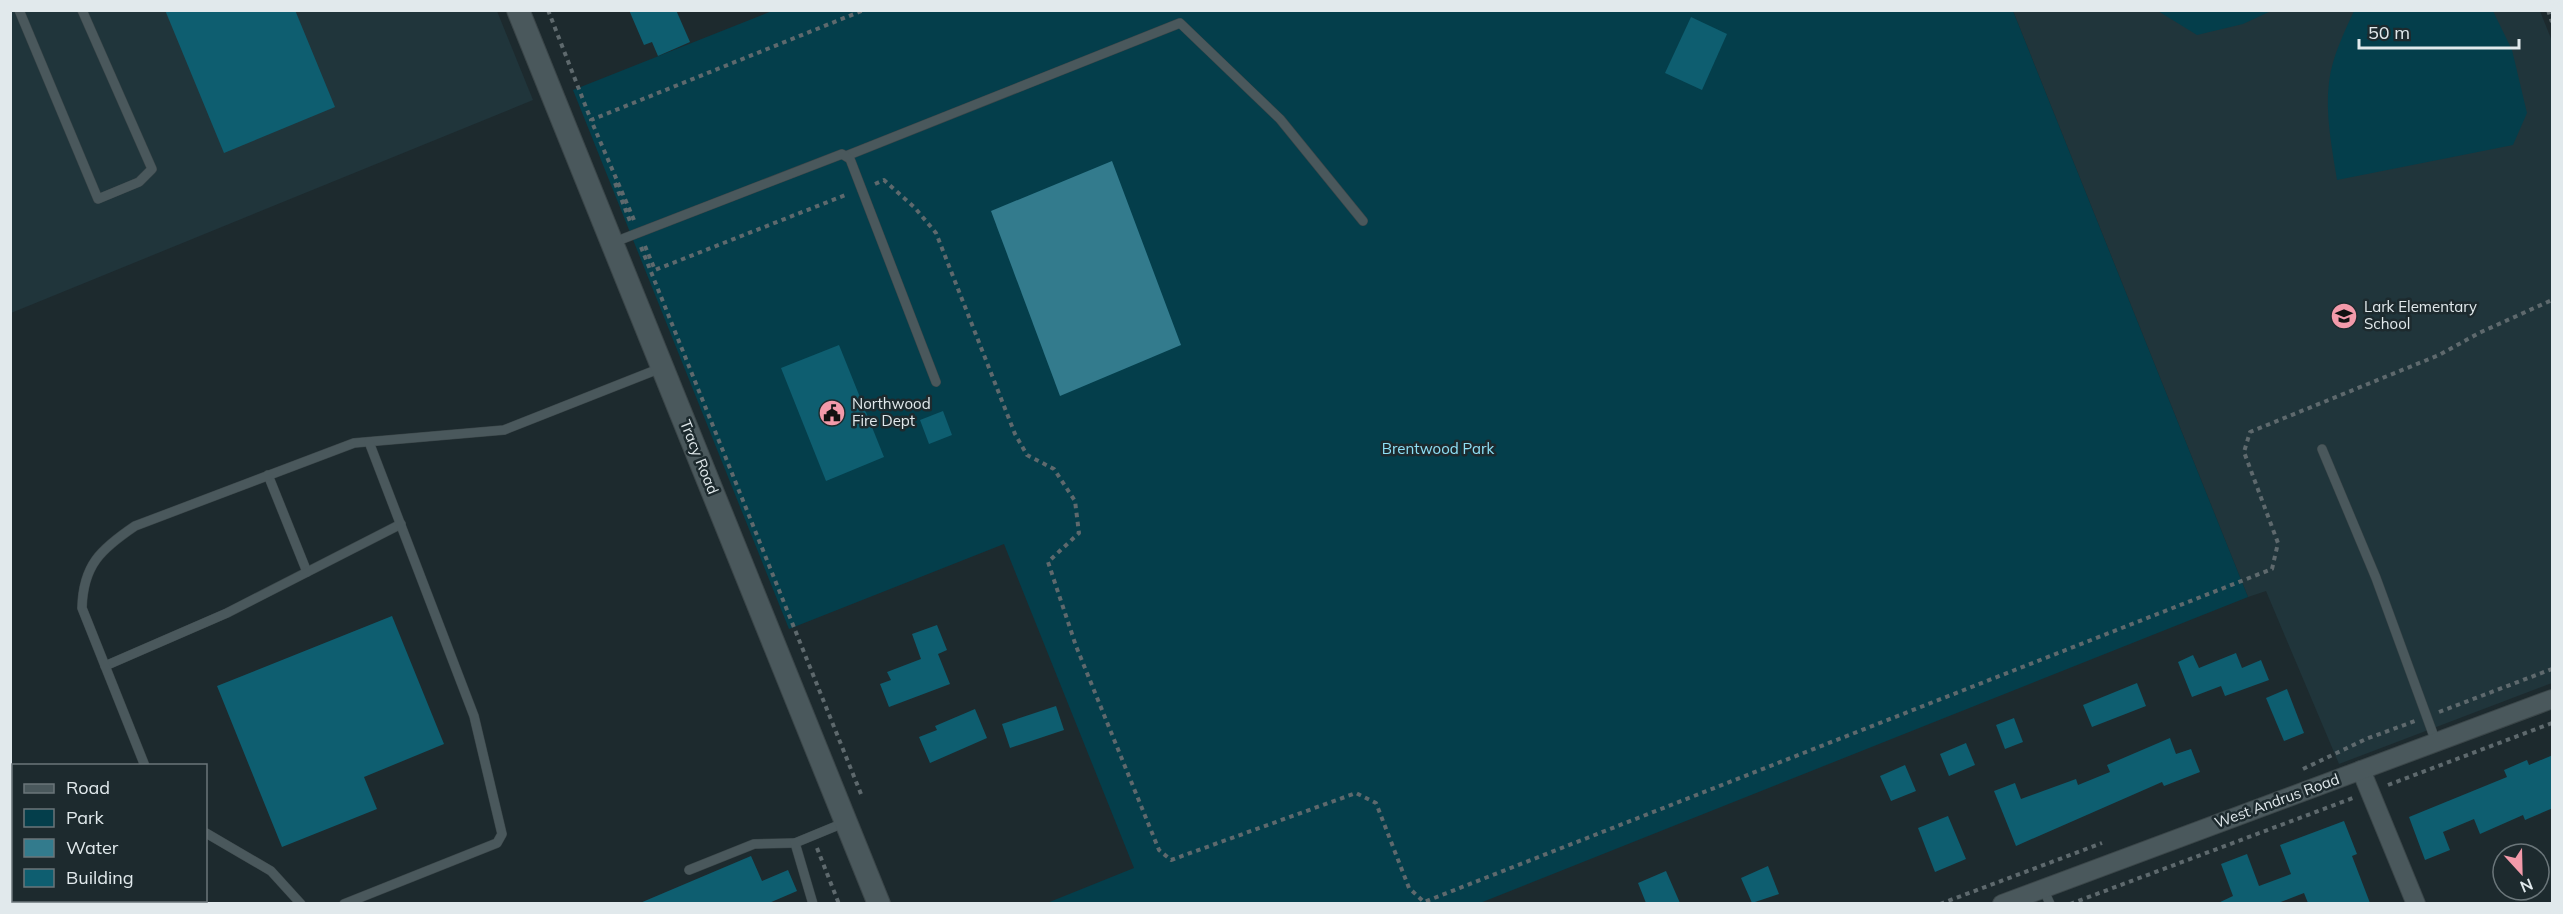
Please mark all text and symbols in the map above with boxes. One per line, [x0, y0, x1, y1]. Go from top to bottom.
scale bar [2359, 12, 2520, 50]
text: 50 m [2368, 21, 2410, 44]
place label: Lark Elementary School [2364, 297, 2477, 333]
school or university icon: Lark Elementary School [2329, 301, 2359, 331]
place label: Northwood Fire Dept [852, 394, 931, 430]
public building icon: Northwood Fire Dept [817, 398, 847, 428]
street label: Tracy Road [676, 417, 723, 497]
park label: Brentwood Park [1382, 439, 1494, 458]
legend [12, 764, 207, 902]
street label: West Andrus Road [2212, 769, 2342, 832]
text: Road [66, 776, 110, 799]
text: Park [66, 806, 105, 829]
text: Water [66, 836, 119, 859]
north arrow [2491, 842, 2551, 902]
text: Building [66, 866, 134, 889]
text: N [2517, 874, 2536, 897]

